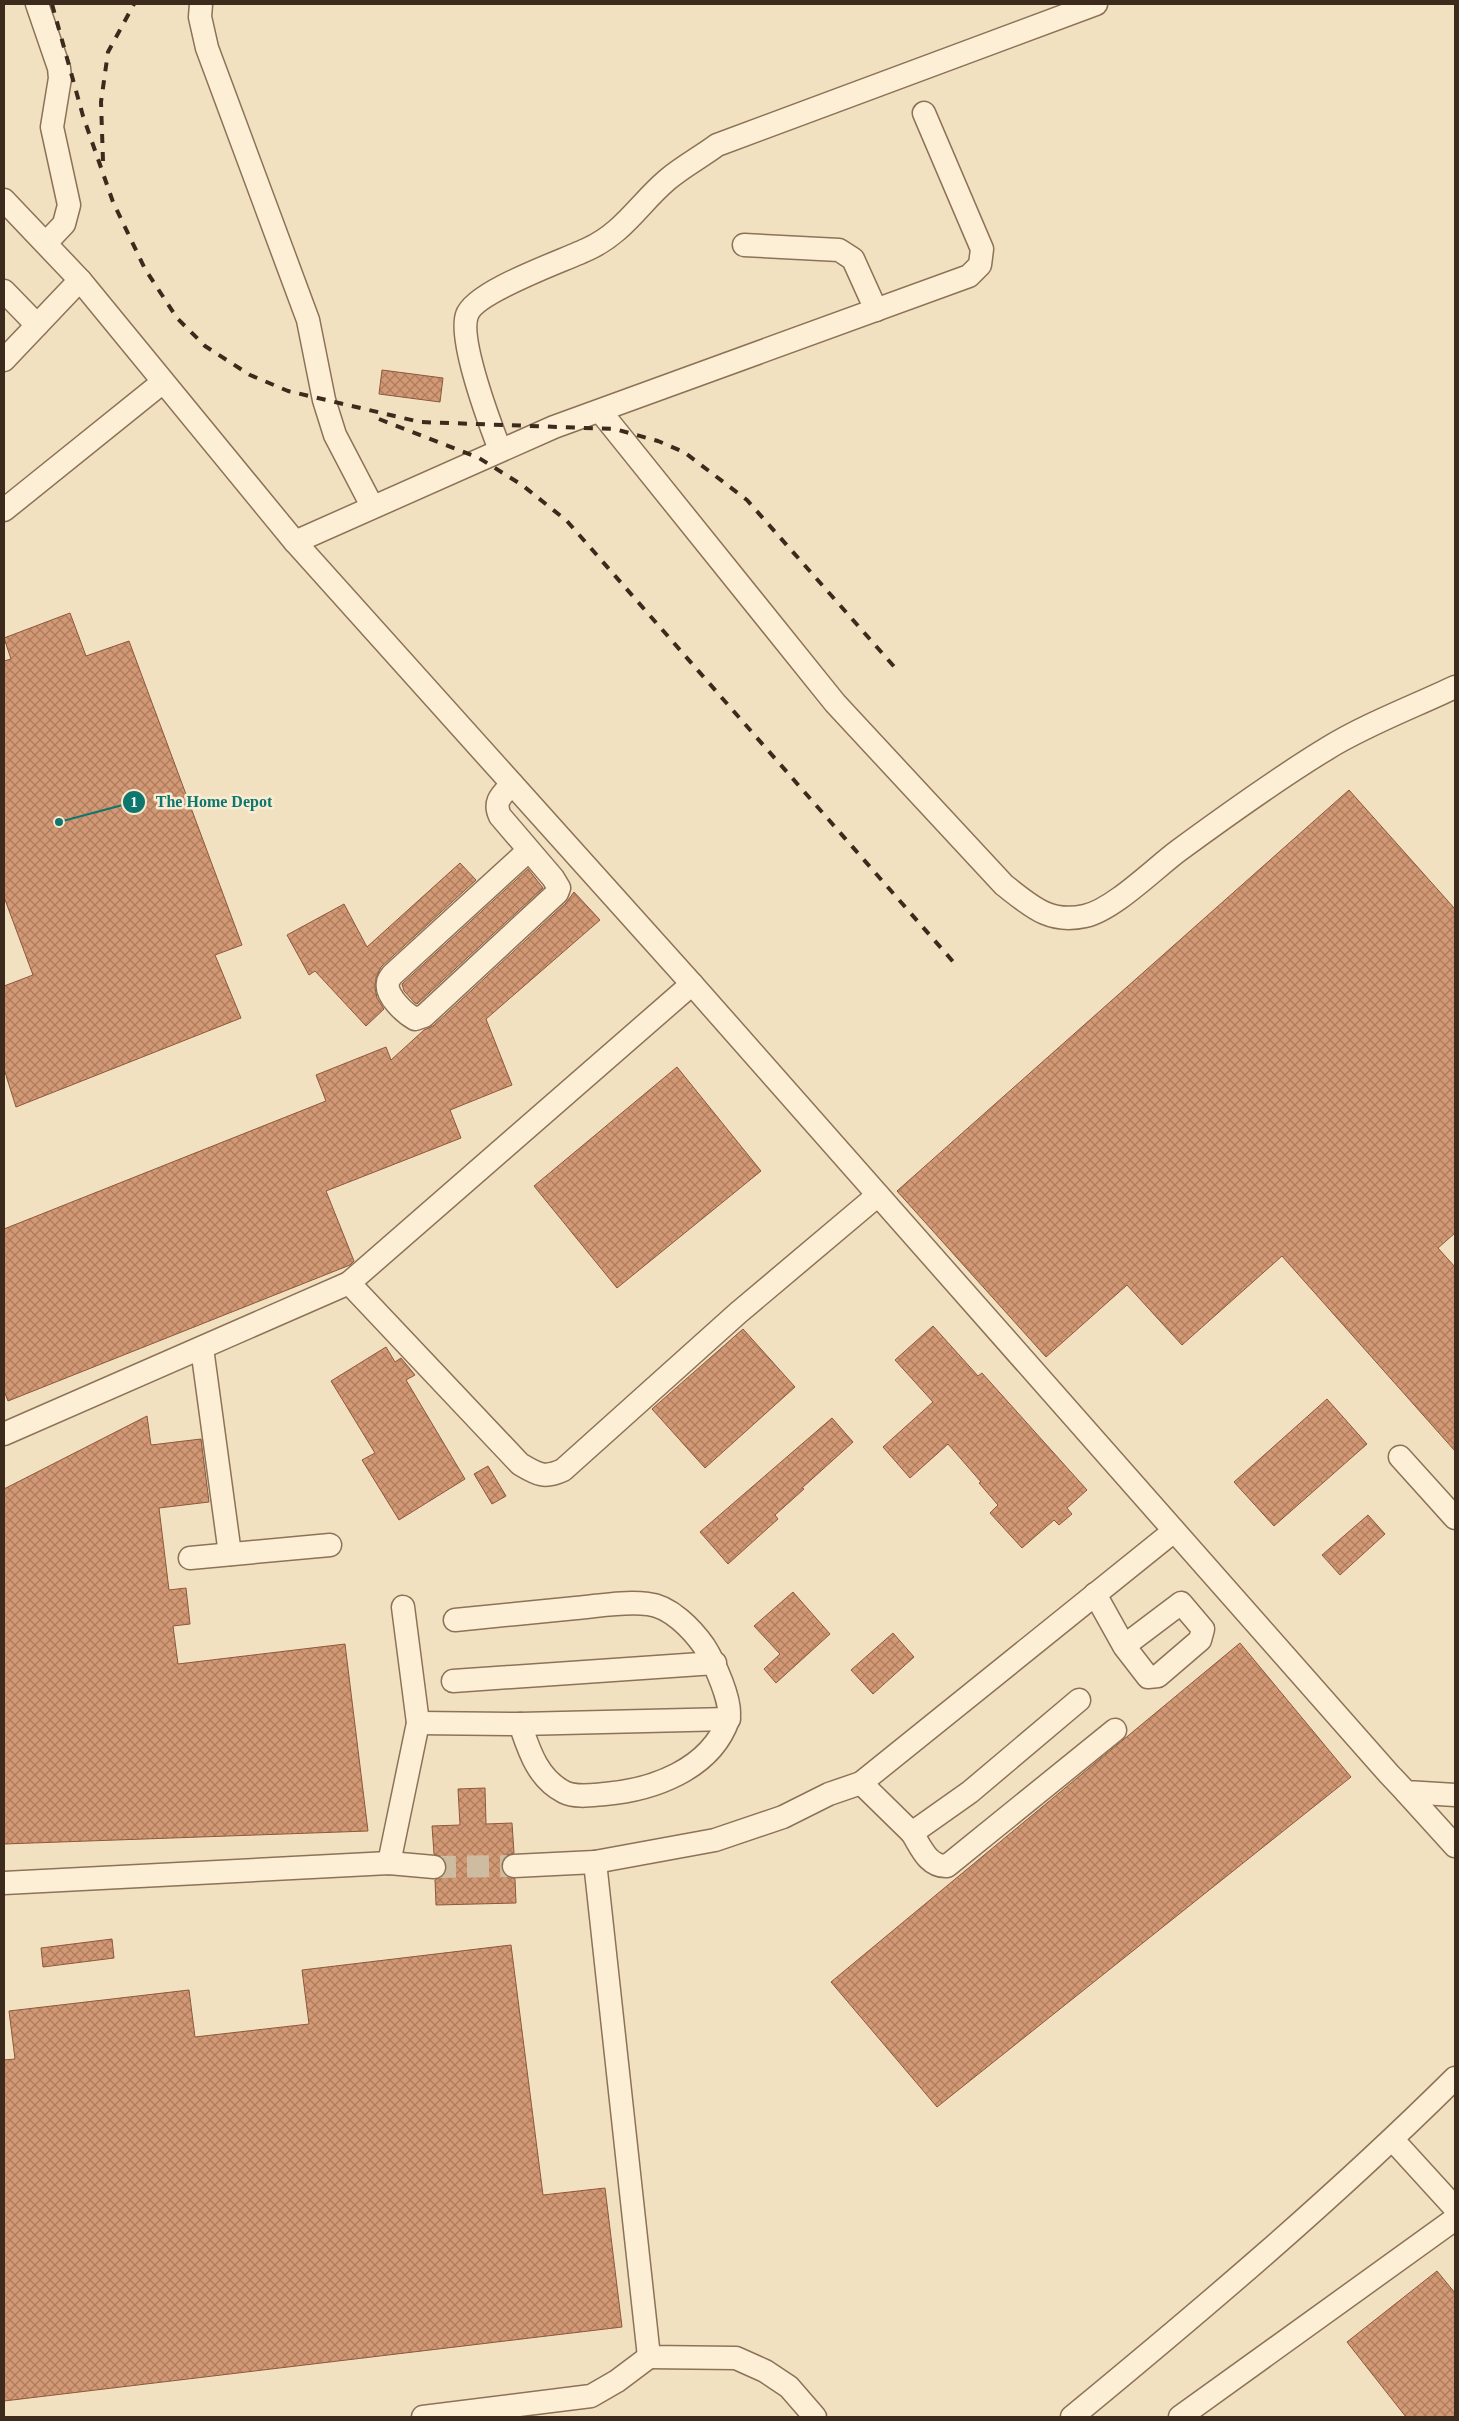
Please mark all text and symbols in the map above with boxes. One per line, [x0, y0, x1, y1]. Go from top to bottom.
callout: The Home Depot [121, 786, 282, 817]
text: The Home Depot [156, 793, 273, 811]
text: 1 [130, 794, 138, 810]

